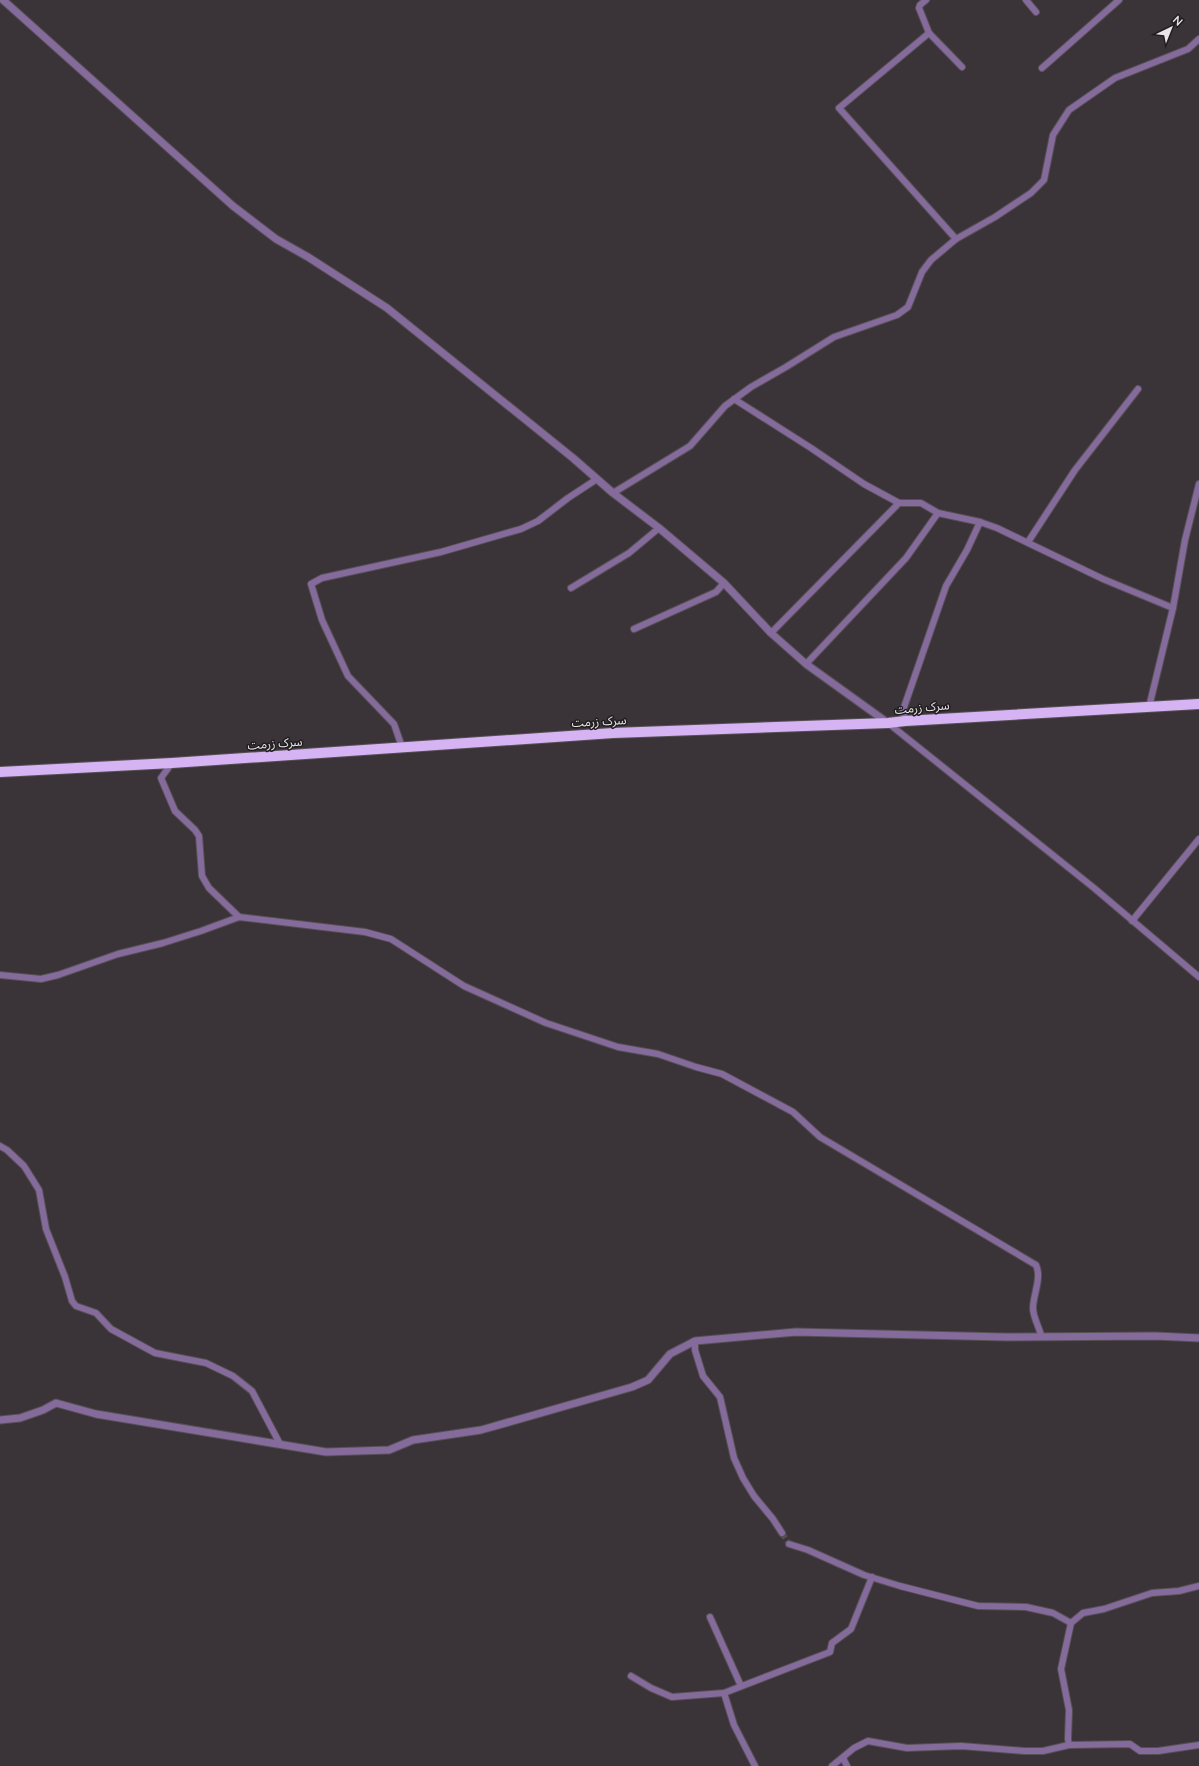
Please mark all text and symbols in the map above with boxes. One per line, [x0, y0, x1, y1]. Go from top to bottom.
north arrow [1151, 8, 1191, 48]
text: N [1171, 13, 1186, 28]
street label: سرک زرمت [894, 697, 950, 717]
street label: سرک زرمت [571, 712, 627, 730]
street label: سرک زرمت [247, 734, 303, 752]

